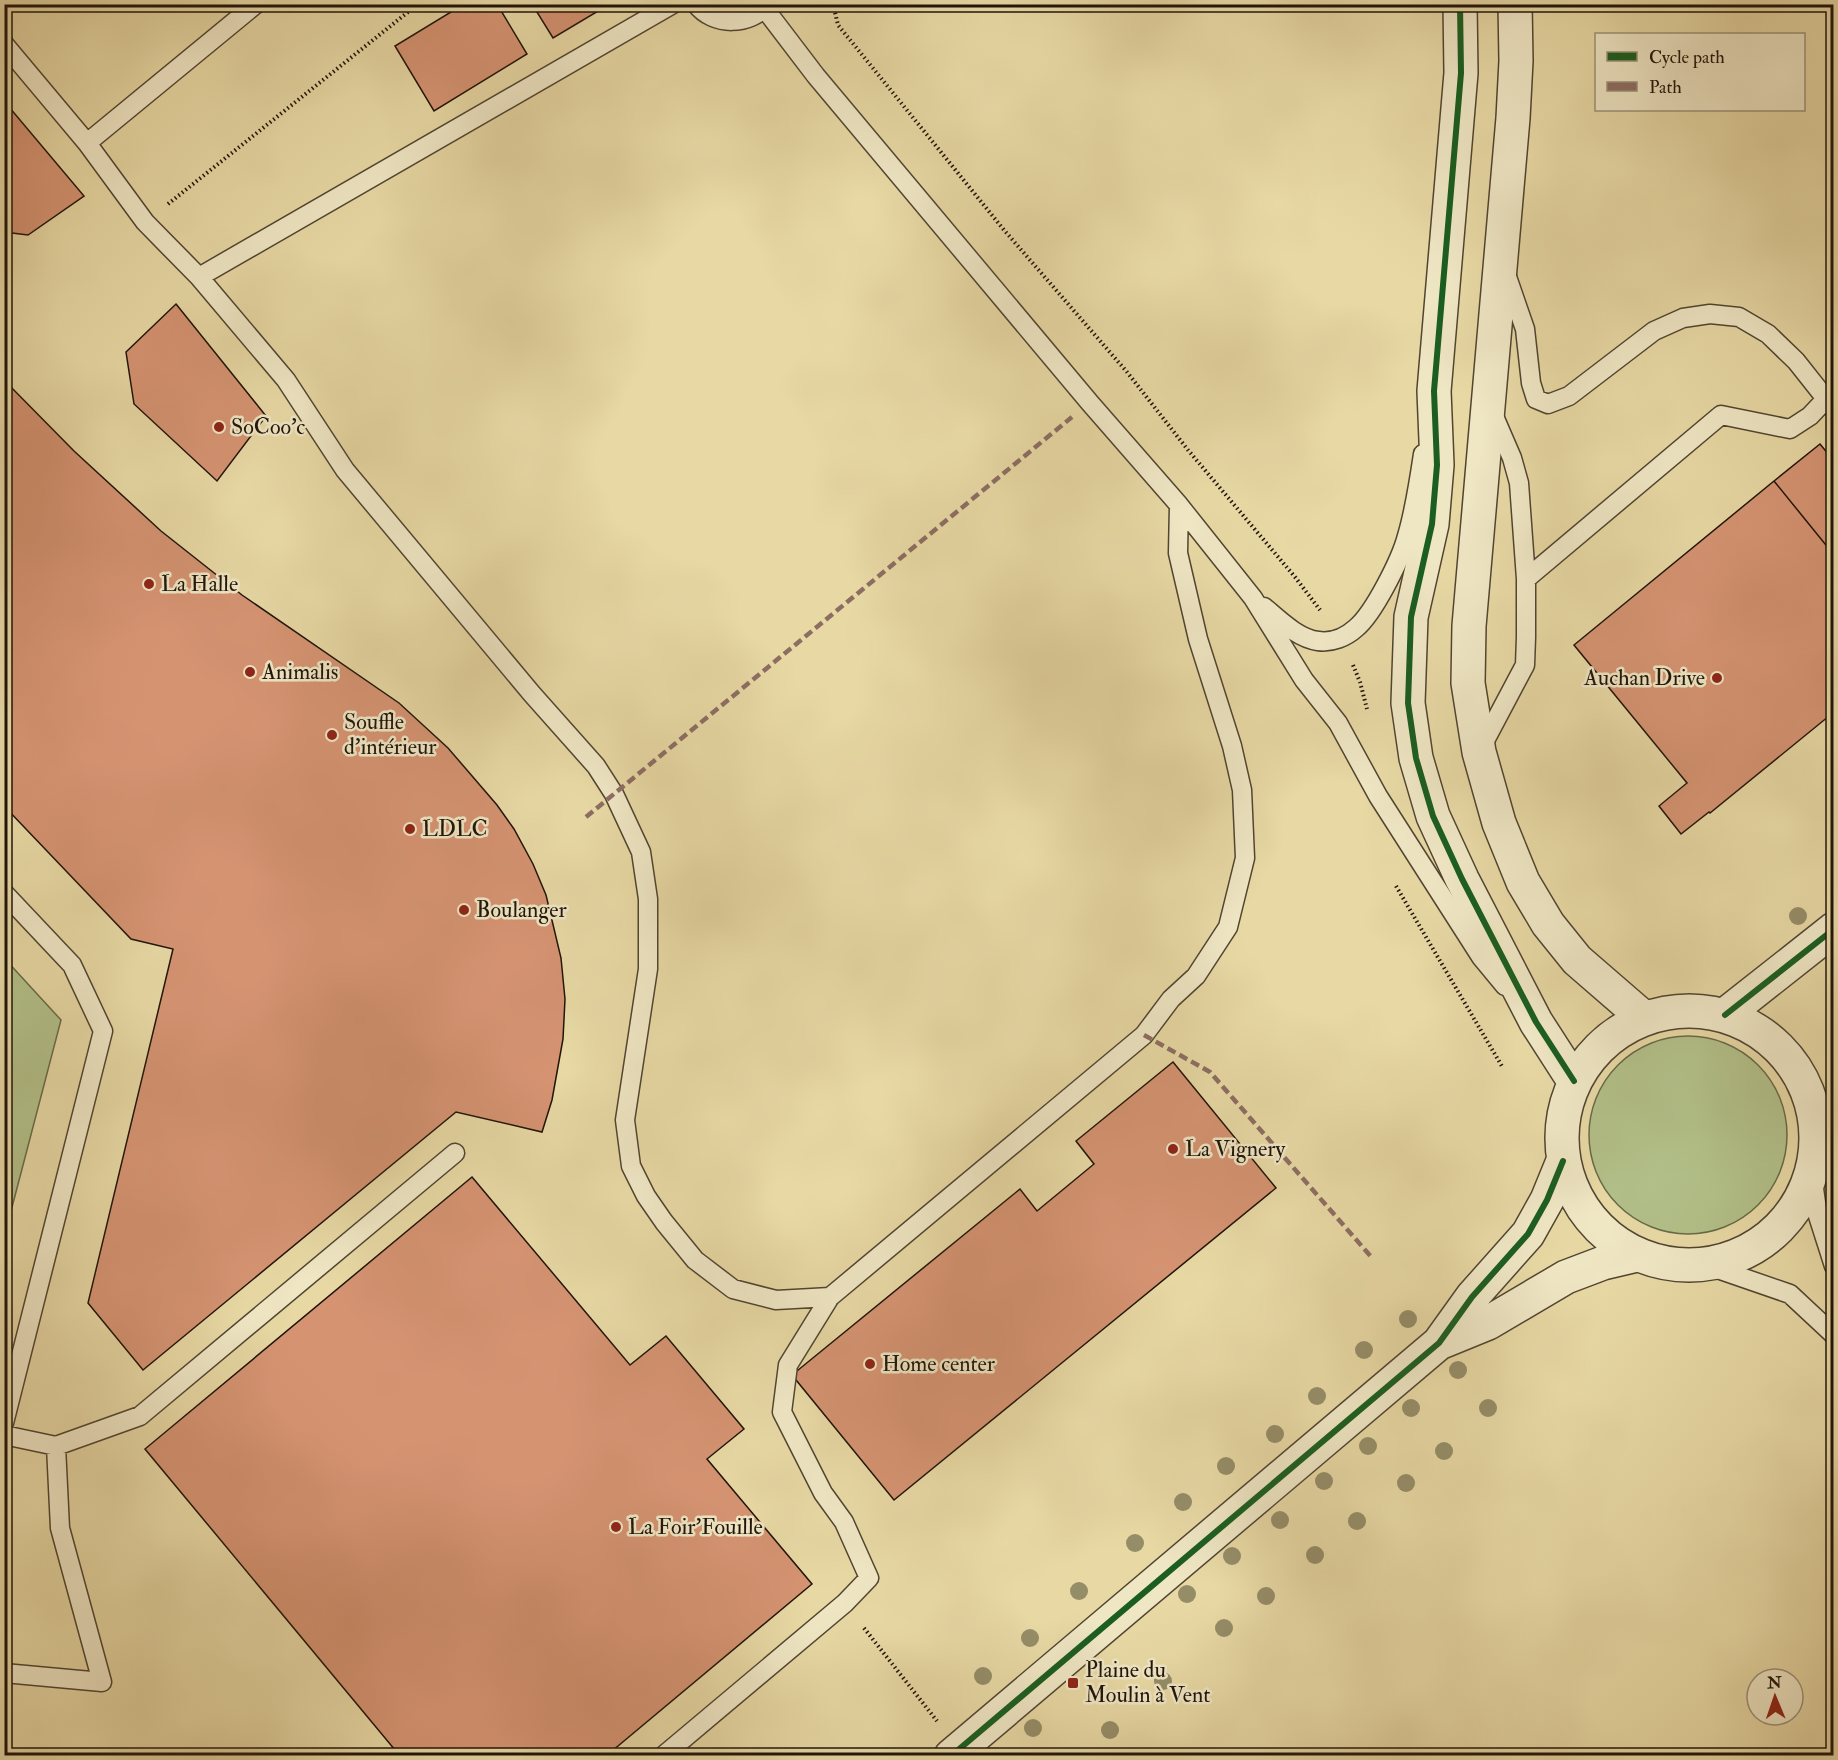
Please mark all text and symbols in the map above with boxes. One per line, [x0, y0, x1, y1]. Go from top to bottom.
legend [1595, 33, 1805, 111]
text: Cycle path [1649, 46, 1725, 69]
text: Path [1649, 76, 1682, 99]
place label: SoCoo'c [231, 413, 305, 441]
marker: SoCoo'c [212, 420, 226, 434]
place label: La Halle [161, 570, 238, 598]
marker: La Halle [142, 577, 156, 591]
place label: Animalis [261, 658, 338, 686]
place label: Auchan Drive [1583, 664, 1705, 692]
marker: Animalis [243, 665, 257, 679]
marker: Auchan Drive [1710, 671, 1724, 685]
place label: Souffle d'intérieur [344, 708, 437, 761]
marker: Souffle d'intérieur [325, 728, 339, 742]
place label: LDLC [422, 815, 488, 843]
marker: LDLC [403, 822, 417, 836]
place label: Boulanger [476, 896, 567, 924]
marker: Boulanger [457, 903, 471, 917]
place label: La Vignery [1185, 1135, 1286, 1163]
marker: La Vignery [1166, 1142, 1180, 1156]
place label: Home center [882, 1350, 996, 1378]
marker: Home center [863, 1357, 877, 1371]
place label: La Foir'Fouille [628, 1513, 763, 1541]
marker: La Foir'Fouille [609, 1520, 623, 1534]
place label: Plaine du Moulin à Vent [1085, 1656, 1210, 1709]
north arrow [1745, 1667, 1805, 1727]
text: N [1766, 1673, 1783, 1693]
marker: Plaine du Moulin à Vent [1066, 1676, 1080, 1690]

